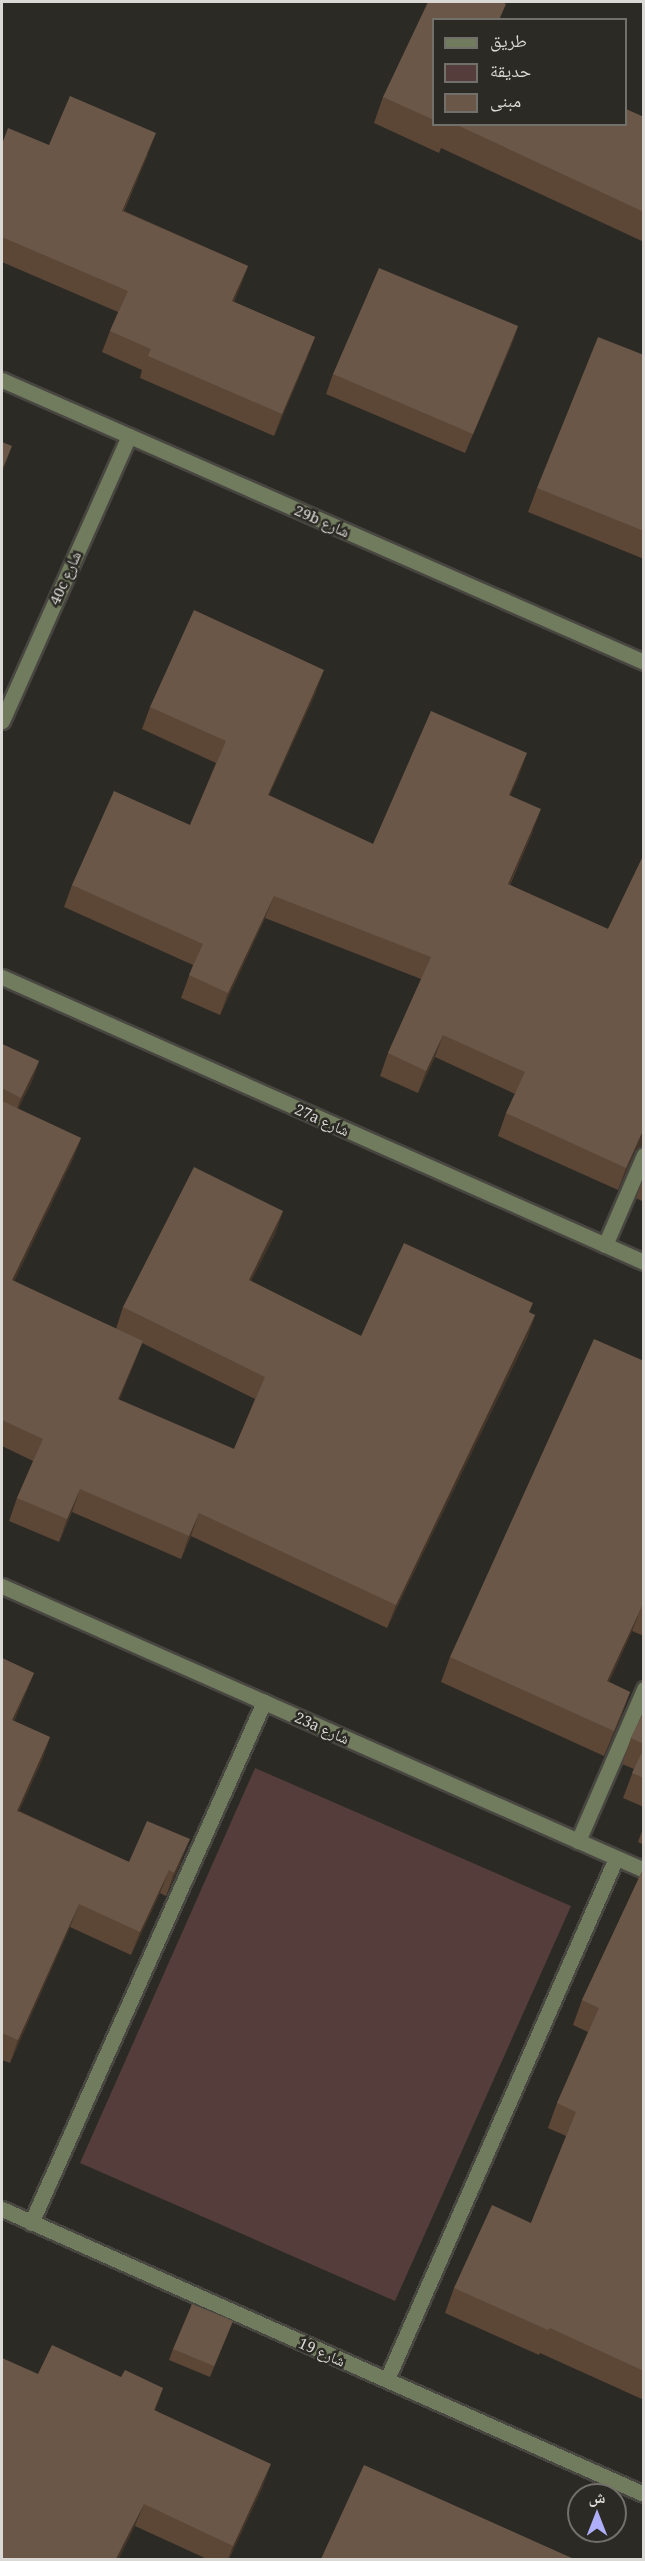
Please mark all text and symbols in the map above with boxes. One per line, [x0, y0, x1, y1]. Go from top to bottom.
legend [432, 18, 627, 126]
text: طريق [490, 28, 527, 52]
text: حديقة [490, 58, 531, 82]
text: مبنى [490, 88, 521, 112]
street label: 29b شارع [292, 501, 352, 541]
street label: 40c شارع [45, 549, 85, 607]
street label: 27a شارع [292, 1100, 352, 1140]
street label: 23a شارع [292, 1708, 352, 1748]
street label: شارع 19 [296, 2334, 348, 2370]
north arrow [567, 2483, 627, 2543]
text: ش [589, 2486, 605, 2508]

